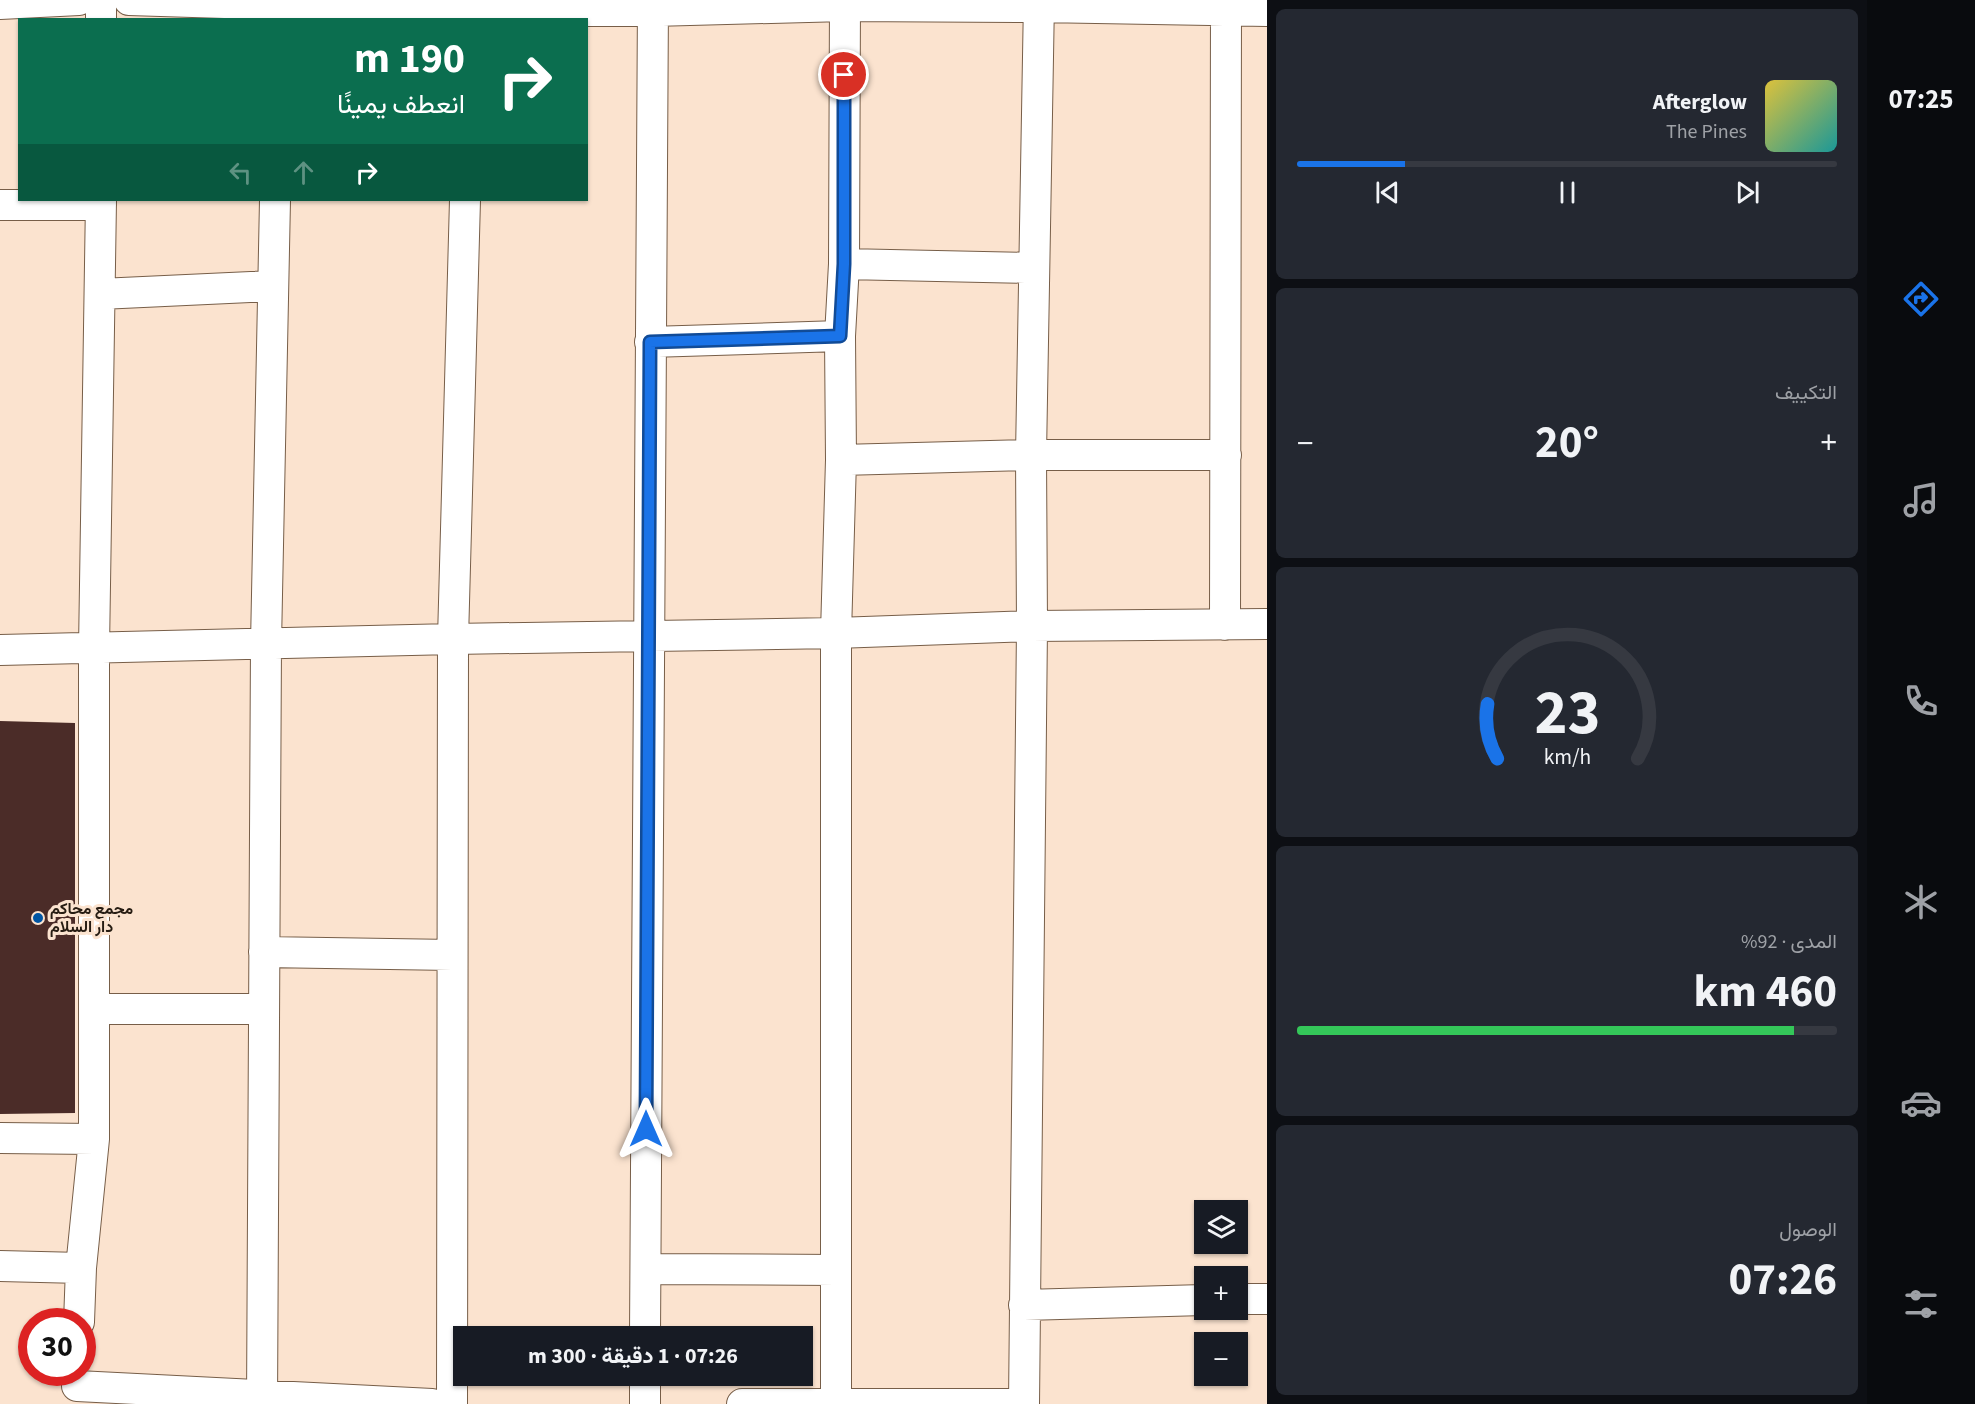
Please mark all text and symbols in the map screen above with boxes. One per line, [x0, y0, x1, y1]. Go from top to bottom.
text: 190 m [354, 29, 465, 89]
icon: right [486, 42, 564, 120]
pin [818, 49, 869, 100]
icon: arrive [827, 58, 860, 91]
text: 07:25 [1888, 80, 1954, 119]
text: انعطف يمينًا [337, 85, 465, 124]
text: Afterglow [1653, 86, 1747, 118]
text: The Pines [1666, 118, 1747, 146]
icon: left [224, 156, 257, 189]
icon: ahead [287, 156, 320, 189]
icon: right [350, 156, 383, 189]
icon: previous [1371, 176, 1404, 209]
icon: pause [1551, 176, 1584, 209]
icon: next [1731, 176, 1764, 209]
icon: directions [1900, 278, 1942, 320]
text: التكييف [1775, 379, 1837, 407]
text: 20° [1535, 411, 1599, 475]
text: − [1297, 420, 1313, 467]
text: + [1821, 420, 1837, 467]
icon: music [1900, 479, 1942, 521]
text: 23 [1534, 669, 1600, 758]
icon: phone [1900, 680, 1942, 722]
text: km/h [1543, 742, 1591, 773]
icon: climate [1900, 881, 1942, 923]
place label: مجمع محاكم دار السلام [50, 898, 134, 938]
marker: مجمع محاكم دار السلام [31, 911, 45, 925]
text: المدى · 92% [1741, 928, 1837, 956]
text: 460 km [1693, 960, 1837, 1024]
icon: car [1900, 1082, 1942, 1124]
position arrow [614, 1097, 678, 1161]
map controls [1194, 1200, 1248, 1386]
button: layers [1194, 1200, 1248, 1254]
text: الوصول [1779, 1216, 1837, 1244]
text: 07:26 [1728, 1248, 1837, 1312]
button: + [1194, 1266, 1248, 1320]
icon: filters [1900, 1283, 1942, 1325]
speed limit sign: 30 [18, 1308, 96, 1386]
button: − [1194, 1332, 1248, 1386]
text: 07:26 · 1 دقيقة · 300 m [528, 1340, 738, 1372]

